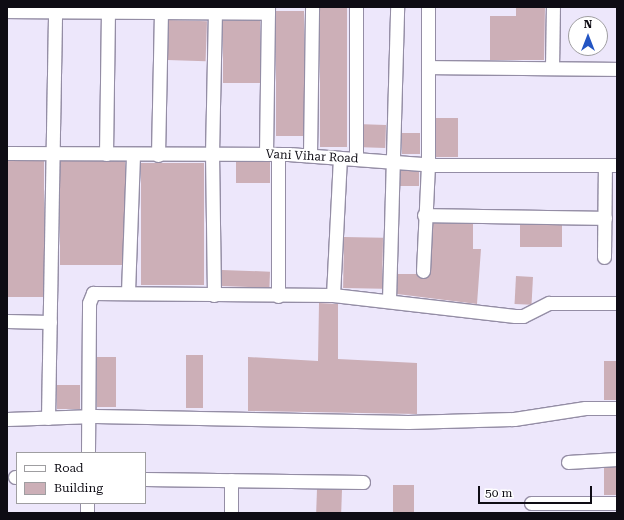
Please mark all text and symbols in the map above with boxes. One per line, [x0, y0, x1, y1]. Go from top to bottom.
north arrow [568, 16, 608, 56]
text: N [584, 18, 592, 31]
street label: Vani Vihar Road [265, 147, 359, 167]
legend [16, 452, 146, 504]
text: Road [54, 461, 83, 475]
scale bar [480, 478, 594, 504]
text: Building [54, 481, 103, 495]
text: 50 m [485, 486, 512, 500]

